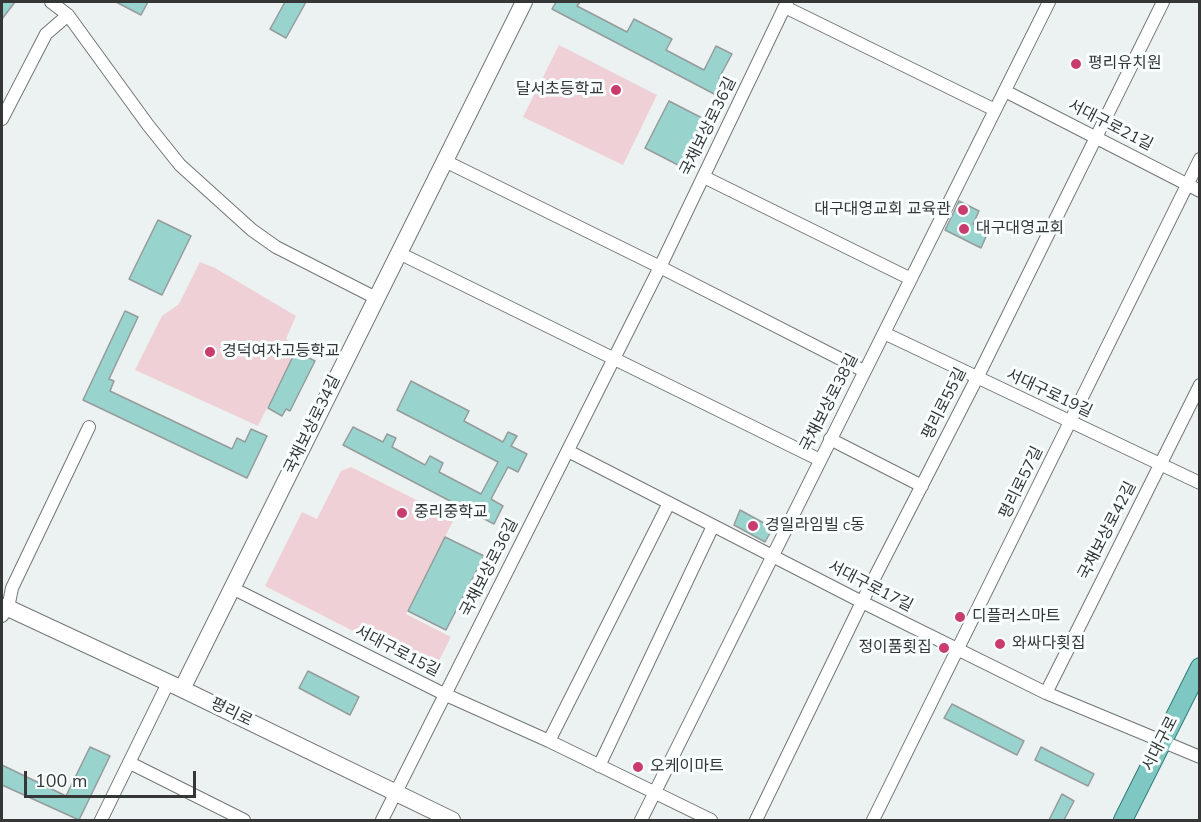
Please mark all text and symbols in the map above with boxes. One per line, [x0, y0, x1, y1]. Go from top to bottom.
place label: 평리유치원 [1088, 54, 1162, 74]
marker: 평리유치원 [1069, 57, 1083, 71]
street label: 국채보상로36길 [677, 74, 741, 180]
place label: 달서초등학교 [516, 80, 604, 100]
marker: 달서초등학교 [609, 83, 623, 97]
street label: 서대구로21길 [1064, 96, 1156, 156]
place label: 대구대영교회 교육관 [814, 200, 951, 220]
marker: 대구대영교회 교육관 [956, 203, 970, 217]
place label: 대구대영교회 [976, 219, 1064, 239]
marker: 대구대영교회 [957, 222, 971, 236]
place label: 경덕여자고등학교 [222, 342, 340, 362]
marker: 경덕여자고등학교 [203, 345, 217, 359]
street label: 국채보상로38길 [797, 351, 863, 455]
street label: 평리로55길 [919, 365, 971, 443]
street label: 서대구로19길 [1003, 366, 1095, 422]
street label: 국채보상로34길 [281, 372, 345, 478]
street label: 평리로57길 [996, 444, 1048, 522]
street label: 국채보상로42길 [1075, 479, 1141, 583]
place label: 중리중학교 [414, 503, 488, 523]
marker: 중리중학교 [395, 506, 409, 520]
street label: 국채보상로36길 [457, 516, 523, 620]
place label: 경일라임빌 c동 [765, 516, 865, 536]
marker: 경일라임빌 c동 [746, 519, 760, 533]
street label: 서대구로17길 [824, 557, 916, 617]
place label: 디플러스마트 [972, 607, 1060, 627]
marker: 디플러스마트 [953, 610, 967, 624]
street label: 서대구로15길 [351, 622, 443, 682]
place label: 와싸다횟집 [1012, 634, 1086, 654]
marker: 와싸다횟집 [993, 637, 1007, 651]
place label: 정이품횟집 [858, 638, 932, 658]
marker: 정이품횟집 [937, 641, 951, 655]
street label: 평리로 [207, 695, 255, 731]
street label: 서대구로 [1139, 713, 1183, 775]
place label: 오케이마트 [650, 757, 724, 777]
scale bar [27, 759, 200, 797]
marker: 오케이마트 [631, 760, 645, 774]
text: 100 m [35, 769, 87, 793]

